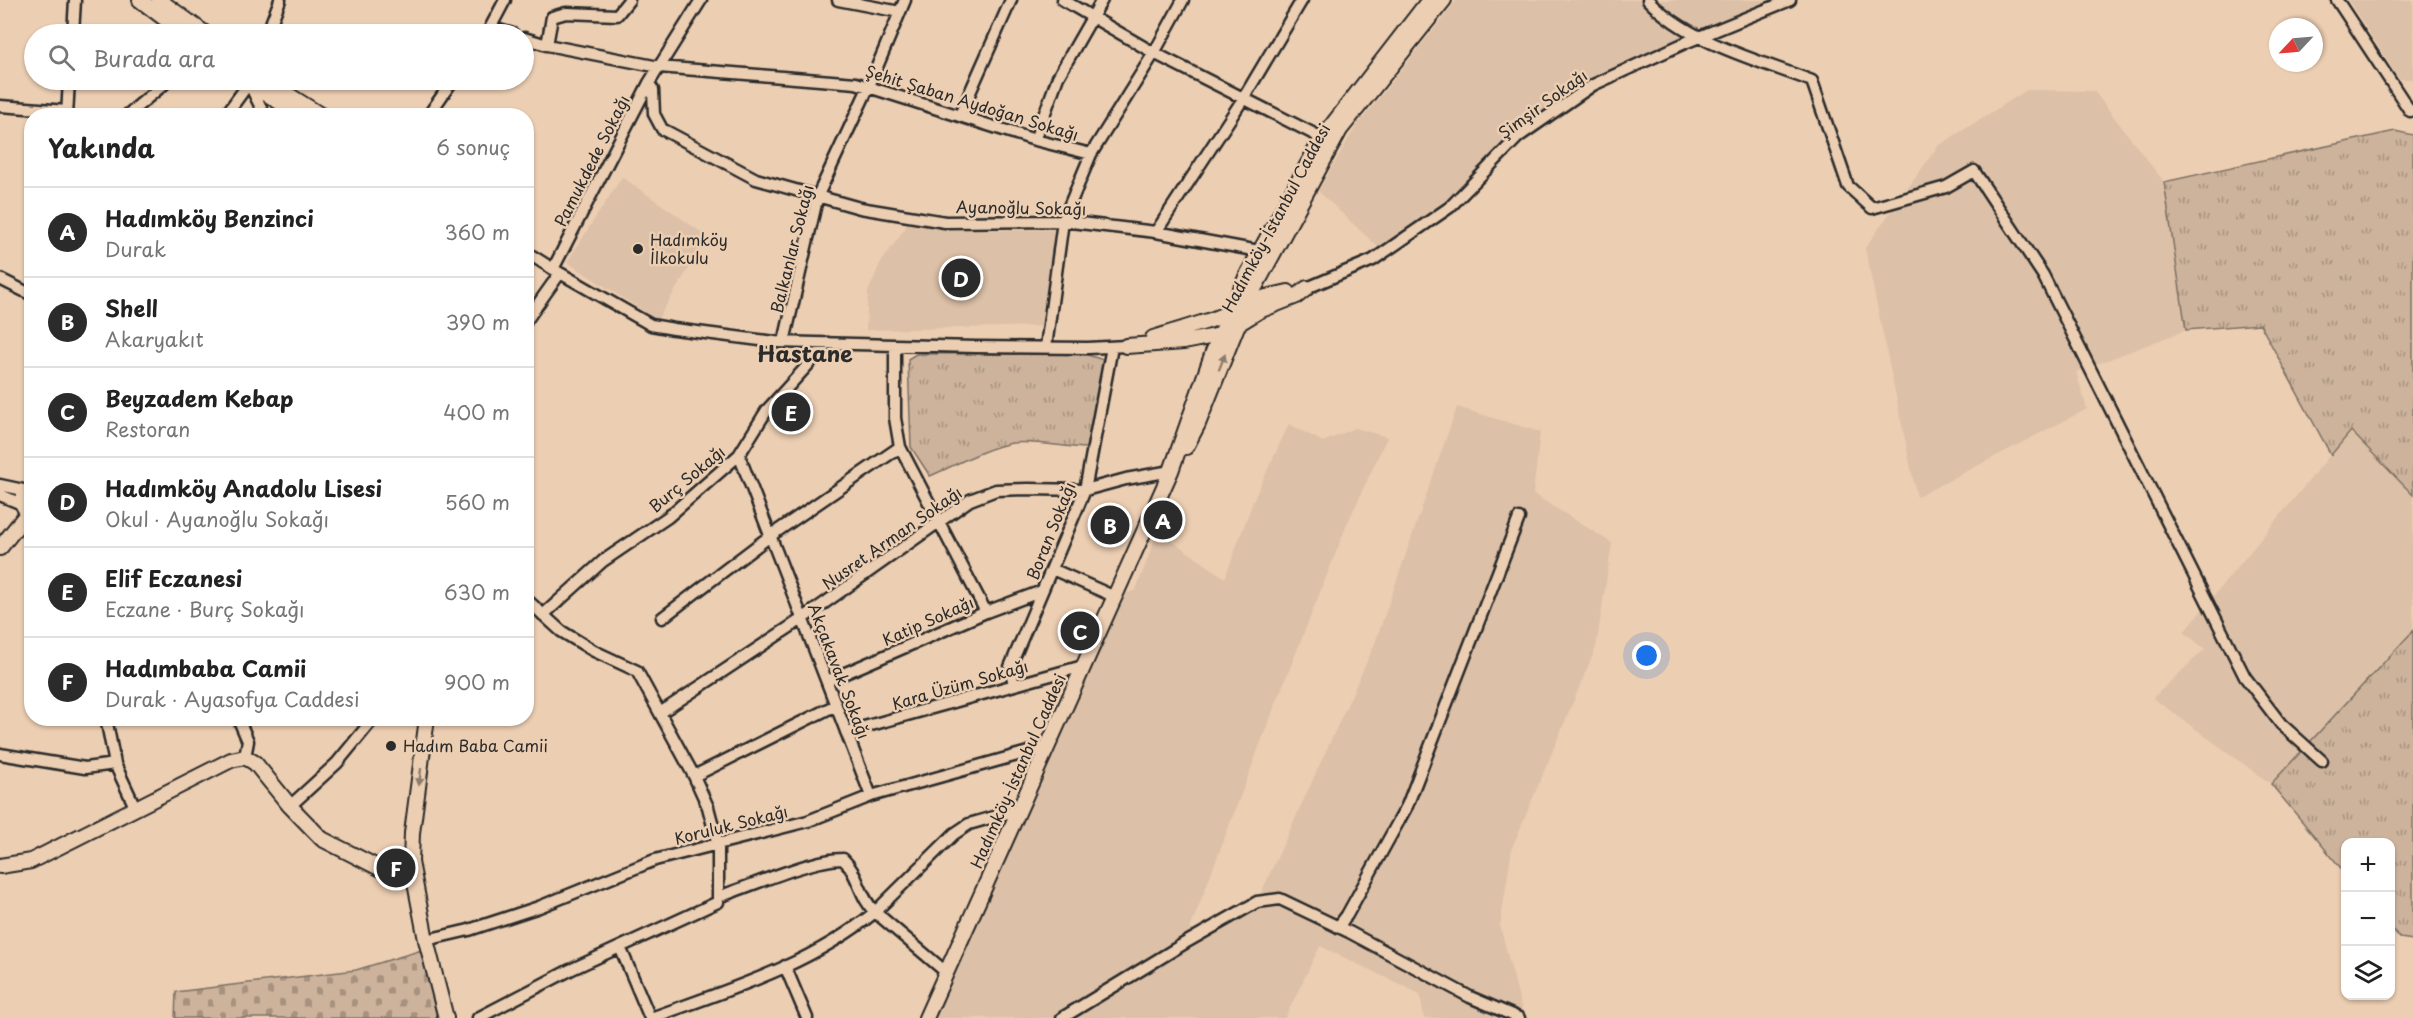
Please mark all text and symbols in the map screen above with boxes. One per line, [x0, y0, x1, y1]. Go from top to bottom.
north arrow [2269, 18, 2323, 72]
search box [24, 24, 534, 90]
icon: search [45, 41, 78, 74]
text: Burada ara [93, 41, 215, 74]
street label: Şehit Şaban Aydoğan Sokağı [863, 58, 1082, 146]
street label: Şimşir Sokağı [1493, 63, 1592, 144]
street label: Pamukdede Sokağı [548, 91, 635, 231]
street label: Hadımköy-İstanbul Caddesi [1215, 119, 1335, 316]
text: Yakında [48, 128, 155, 167]
text: 6 sonuç [436, 132, 510, 162]
street label: Balkanlar Sokağı [763, 182, 819, 316]
street label: Ayanoğlu Sokağı [956, 194, 1086, 220]
text: Hadımköy Benzinci [105, 201, 314, 234]
text: A [60, 217, 75, 247]
text: 360 m [444, 217, 510, 247]
place label: Hadımköy İlkokulu [650, 227, 728, 269]
text: Durak [105, 234, 166, 264]
marker: Hadımköy İlkokulu [631, 242, 645, 256]
pin: D [942, 256, 980, 300]
text: Shell [105, 291, 158, 324]
text: B [61, 307, 74, 337]
text: 390 m [446, 307, 510, 337]
text: Akaryakıt [105, 324, 204, 354]
district label: Hastane [757, 336, 853, 369]
one-way arrow [1218, 353, 1227, 371]
text: Beyzadem Kebap [105, 381, 294, 414]
pin: E [772, 390, 810, 434]
text: C [60, 397, 75, 427]
text: 400 m [443, 397, 510, 427]
text: Restoran [105, 414, 190, 444]
street label: Burç Sokağı [643, 439, 730, 517]
text: Hadımköy Anadolu Lisesi [105, 471, 382, 504]
street label: Boran Sokağı [1020, 478, 1081, 583]
street label: Nusret Arman Sokağı [817, 480, 966, 595]
text: D [60, 487, 75, 517]
text: 560 m [445, 487, 510, 517]
pin: A [1144, 498, 1182, 542]
pin: B [1090, 502, 1130, 548]
text: Okul · Ayanoğlu Sokağı [105, 504, 329, 534]
text: Elif Eczanesi [105, 561, 242, 594]
text: E [61, 577, 74, 607]
text: 630 m [444, 577, 510, 607]
street label: Katip Sokağı [878, 589, 977, 651]
text: Eczane · Burç Sokağı [105, 594, 305, 624]
street label: Akçakavak Sokağı [803, 599, 877, 742]
pin: C [1060, 608, 1100, 654]
your location [1632, 641, 1661, 670]
text: Hadımbaba Camii [105, 651, 306, 684]
street label: Kara Üzüm Sokağı [889, 653, 1031, 715]
text: F [62, 667, 73, 697]
text: 900 m [444, 667, 510, 697]
street label: Hadımköy-İstanbul Caddesi [963, 669, 1071, 872]
text: Durak · Ayasofya Caddesi [105, 684, 359, 714]
place label: Hadım Baba Camii [403, 733, 548, 757]
marker: Hadım Baba Camii [384, 739, 398, 753]
one-way arrow [415, 767, 424, 786]
street label: Koruluk Sokağı [671, 798, 790, 850]
map controls [2341, 838, 2395, 1000]
button: + [2341, 838, 2395, 892]
pin: F [376, 846, 416, 890]
button: − [2341, 892, 2395, 946]
button: layers [2341, 946, 2395, 1000]

